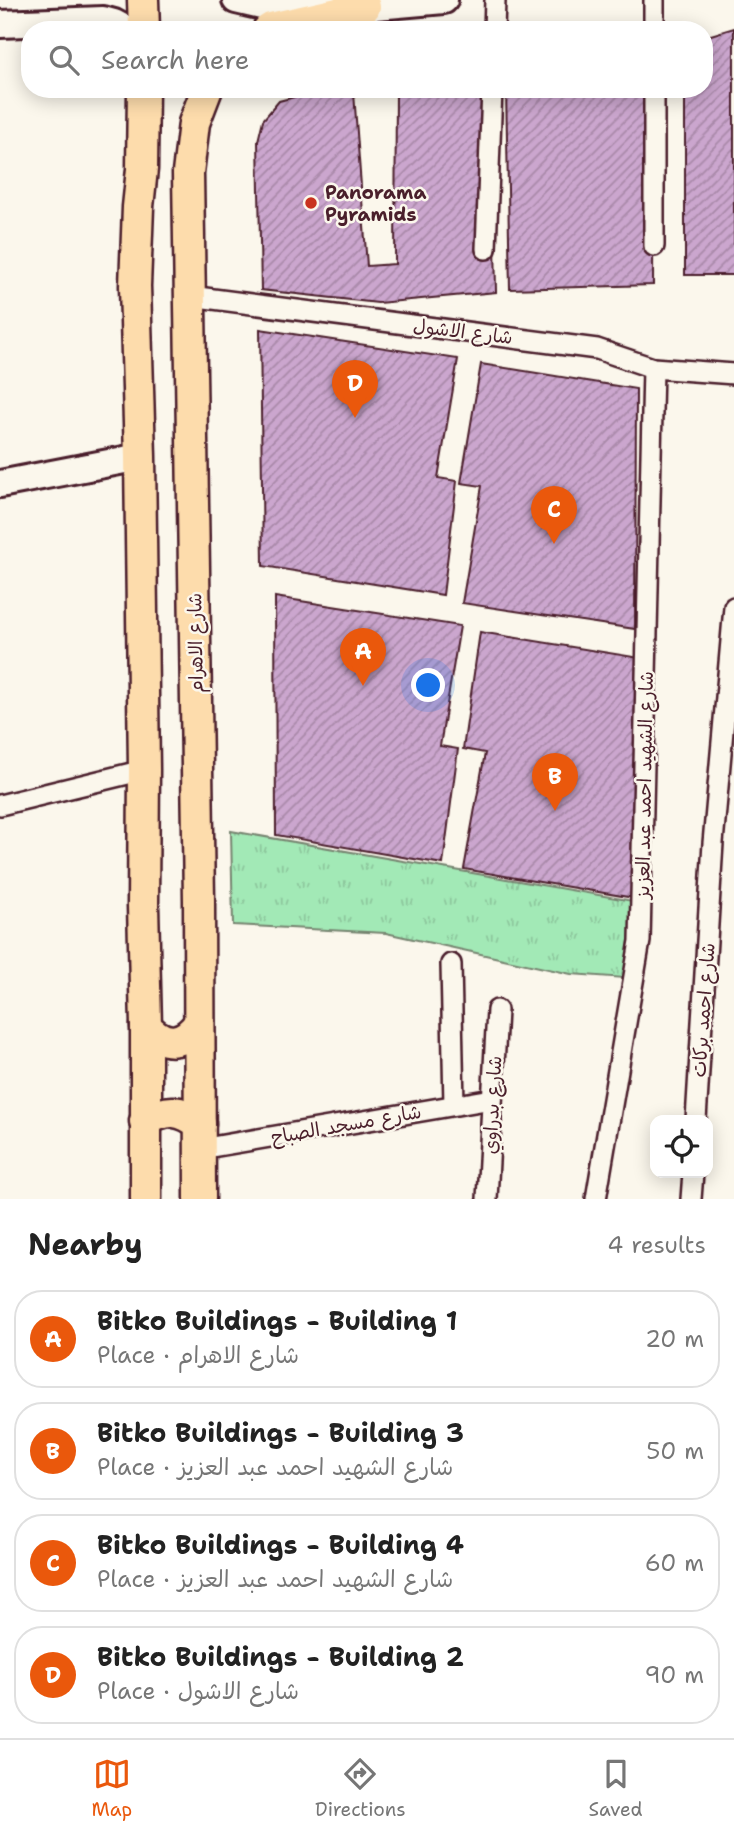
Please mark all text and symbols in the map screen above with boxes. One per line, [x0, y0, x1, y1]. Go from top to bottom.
search box [21, 21, 713, 98]
icon: search [45, 41, 83, 79]
text: Search here [101, 42, 250, 77]
place label: Panorama Pyramids [325, 180, 426, 227]
marker: Panorama Pyramids [303, 195, 319, 211]
street label: شارع الاشول [412, 313, 514, 351]
pin: D [332, 360, 378, 418]
pin: C [531, 486, 577, 544]
street label: شارع الاهرام [182, 593, 211, 693]
pin: A [340, 628, 386, 686]
your location [411, 668, 445, 702]
street label: شارع الشهيد احمد عبد العزيز [630, 671, 660, 901]
pin: B [532, 753, 578, 811]
street label: شارع احمد بركات [686, 942, 722, 1078]
street label: شارع بدراوي [477, 1055, 510, 1155]
street label: شارع مسجد الصباح [269, 1099, 423, 1151]
map controls [650, 1115, 713, 1178]
button: locate [650, 1115, 713, 1178]
text: Nearby [28, 1224, 143, 1265]
text: 4 results [607, 1230, 706, 1260]
text: Bitko Buildings - Building 1 [97, 1303, 458, 1338]
text: A [44, 1324, 62, 1354]
text: 20 m [645, 1324, 704, 1354]
text: Place · شارع الاهرام [97, 1340, 299, 1370]
text: Bitko Buildings - Building 3 [97, 1415, 464, 1450]
text: B [46, 1436, 60, 1466]
text: 50 m [646, 1436, 704, 1466]
text: Place · شارع الشهيد احمد عبد العزيز [97, 1452, 453, 1482]
text: Bitko Buildings - Building 4 [97, 1527, 464, 1562]
text: C [46, 1548, 60, 1578]
text: 60 m [645, 1548, 704, 1578]
text: Place · شارع الشهيد احمد عبد العزيز [97, 1564, 453, 1594]
text: Bitko Buildings - Building 2 [97, 1639, 464, 1674]
text: D [45, 1660, 61, 1690]
text: 90 m [644, 1660, 704, 1690]
text: Place · شارع الاشول [97, 1676, 299, 1706]
tab: Map [91, 1755, 132, 1822]
tab: Directions [315, 1755, 406, 1822]
tab: Saved [589, 1755, 643, 1822]

